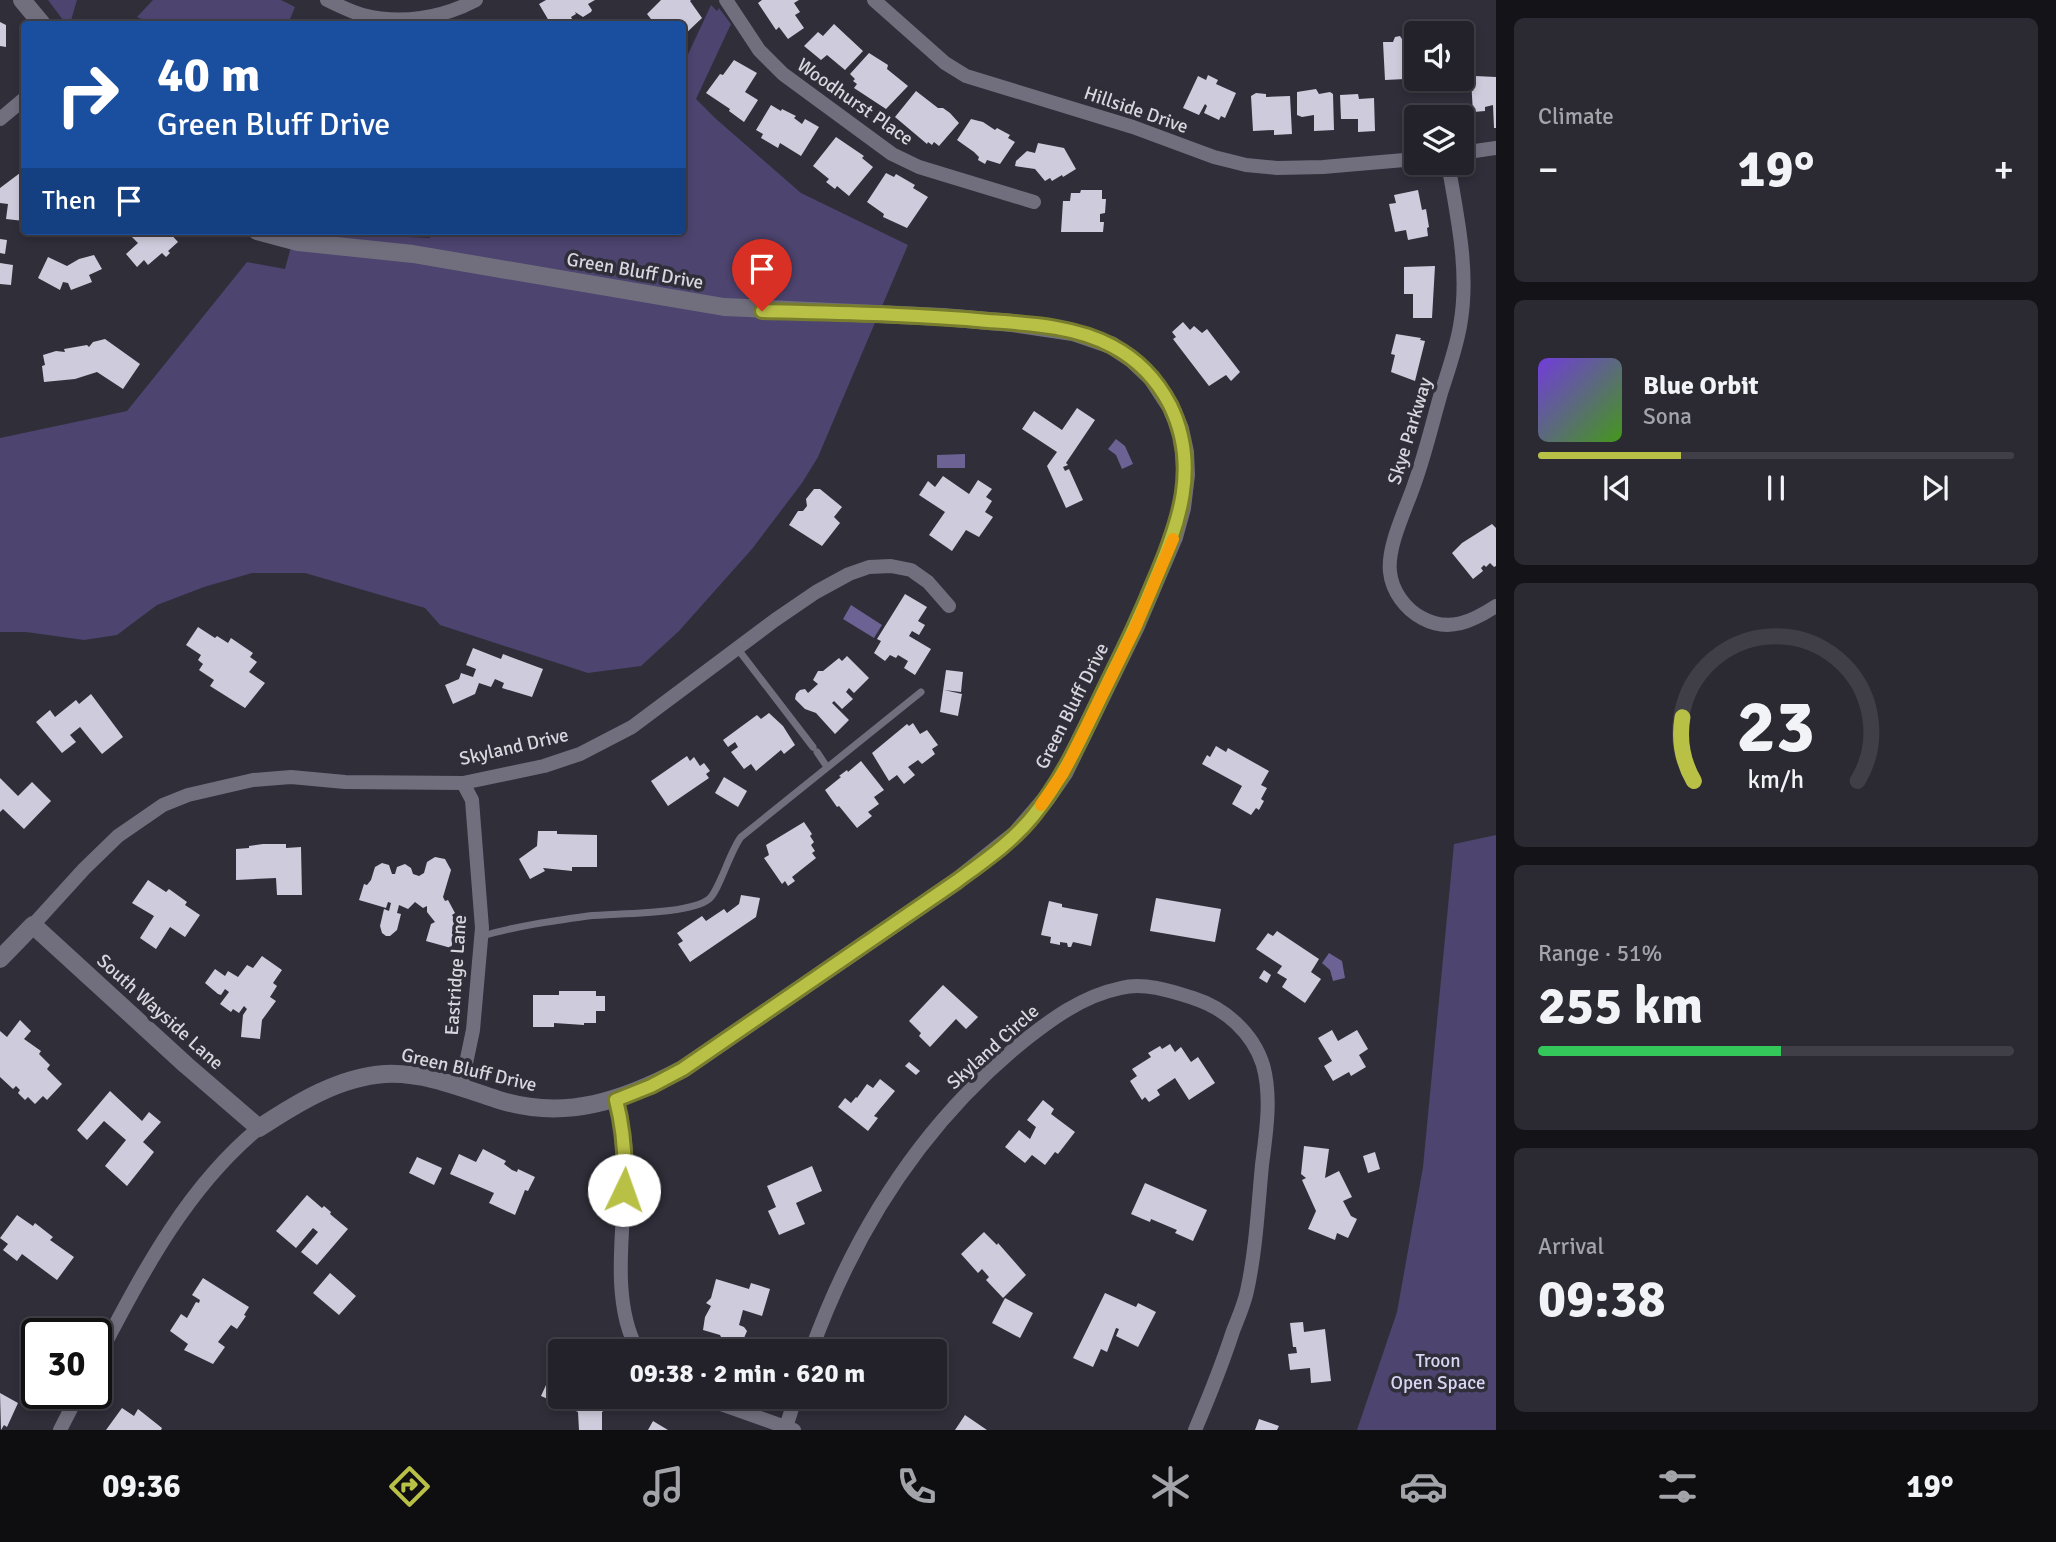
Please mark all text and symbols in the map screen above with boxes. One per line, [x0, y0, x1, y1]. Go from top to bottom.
map controls [1404, 21, 1474, 175]
button: sound [1404, 21, 1474, 91]
text: 40 m [157, 45, 260, 105]
icon: right [42, 49, 133, 140]
street label: Woodhurst Place [792, 53, 918, 151]
street label: Hillside Drive [1081, 81, 1191, 139]
text: Climate [1538, 102, 1614, 131]
text: Green Bluff Drive [157, 105, 390, 144]
button: layers [1404, 105, 1474, 175]
text: 19° [1738, 137, 1814, 201]
text: − [1538, 146, 1559, 193]
text: + [1993, 146, 2014, 193]
icon: arrive [110, 182, 148, 220]
text: Then [42, 185, 96, 217]
pin [732, 239, 792, 311]
street label: Green Bluff Drive [565, 247, 705, 295]
icon: arrive [743, 250, 781, 288]
text: Blue Orbit [1643, 370, 1759, 402]
street label: Skye Parkway [1382, 374, 1438, 487]
text: Sona [1643, 402, 1692, 431]
icon: previous [1598, 469, 1636, 507]
icon: pause [1757, 469, 1795, 507]
icon: next [1916, 469, 1954, 507]
street label: Green Bluff Drive [1030, 639, 1114, 773]
text: 23 [1737, 683, 1815, 772]
street label: Skyland Drive [457, 723, 571, 771]
text: km/h [1748, 764, 1804, 795]
street label: Eastridge Lane [440, 914, 472, 1036]
text: Range · 51% [1538, 939, 1662, 968]
street label: South Wayside Lane [92, 949, 228, 1075]
text: 255 km [1538, 974, 1703, 1038]
street label: Skyland Circle [942, 999, 1044, 1095]
street label: Green Bluff Drive [399, 1043, 539, 1097]
position arrow [587, 1153, 661, 1227]
text: Arrival [1538, 1232, 1604, 1261]
text: 09:38 [1538, 1267, 1666, 1331]
speed limit sign: 30 [21, 1318, 112, 1409]
park label: Troon Open Space [1390, 1349, 1486, 1395]
text: 09:38 · 2 min · 620 m [630, 1358, 865, 1390]
icon: directions [385, 1462, 434, 1511]
icon: music [639, 1462, 688, 1511]
icon: phone [892, 1462, 941, 1511]
icon: climate [1146, 1462, 1195, 1511]
icon: car [1399, 1462, 1448, 1511]
icon: filters [1653, 1462, 1702, 1511]
text: 09:36 [102, 1467, 181, 1506]
text: 19° [1906, 1467, 1954, 1506]

